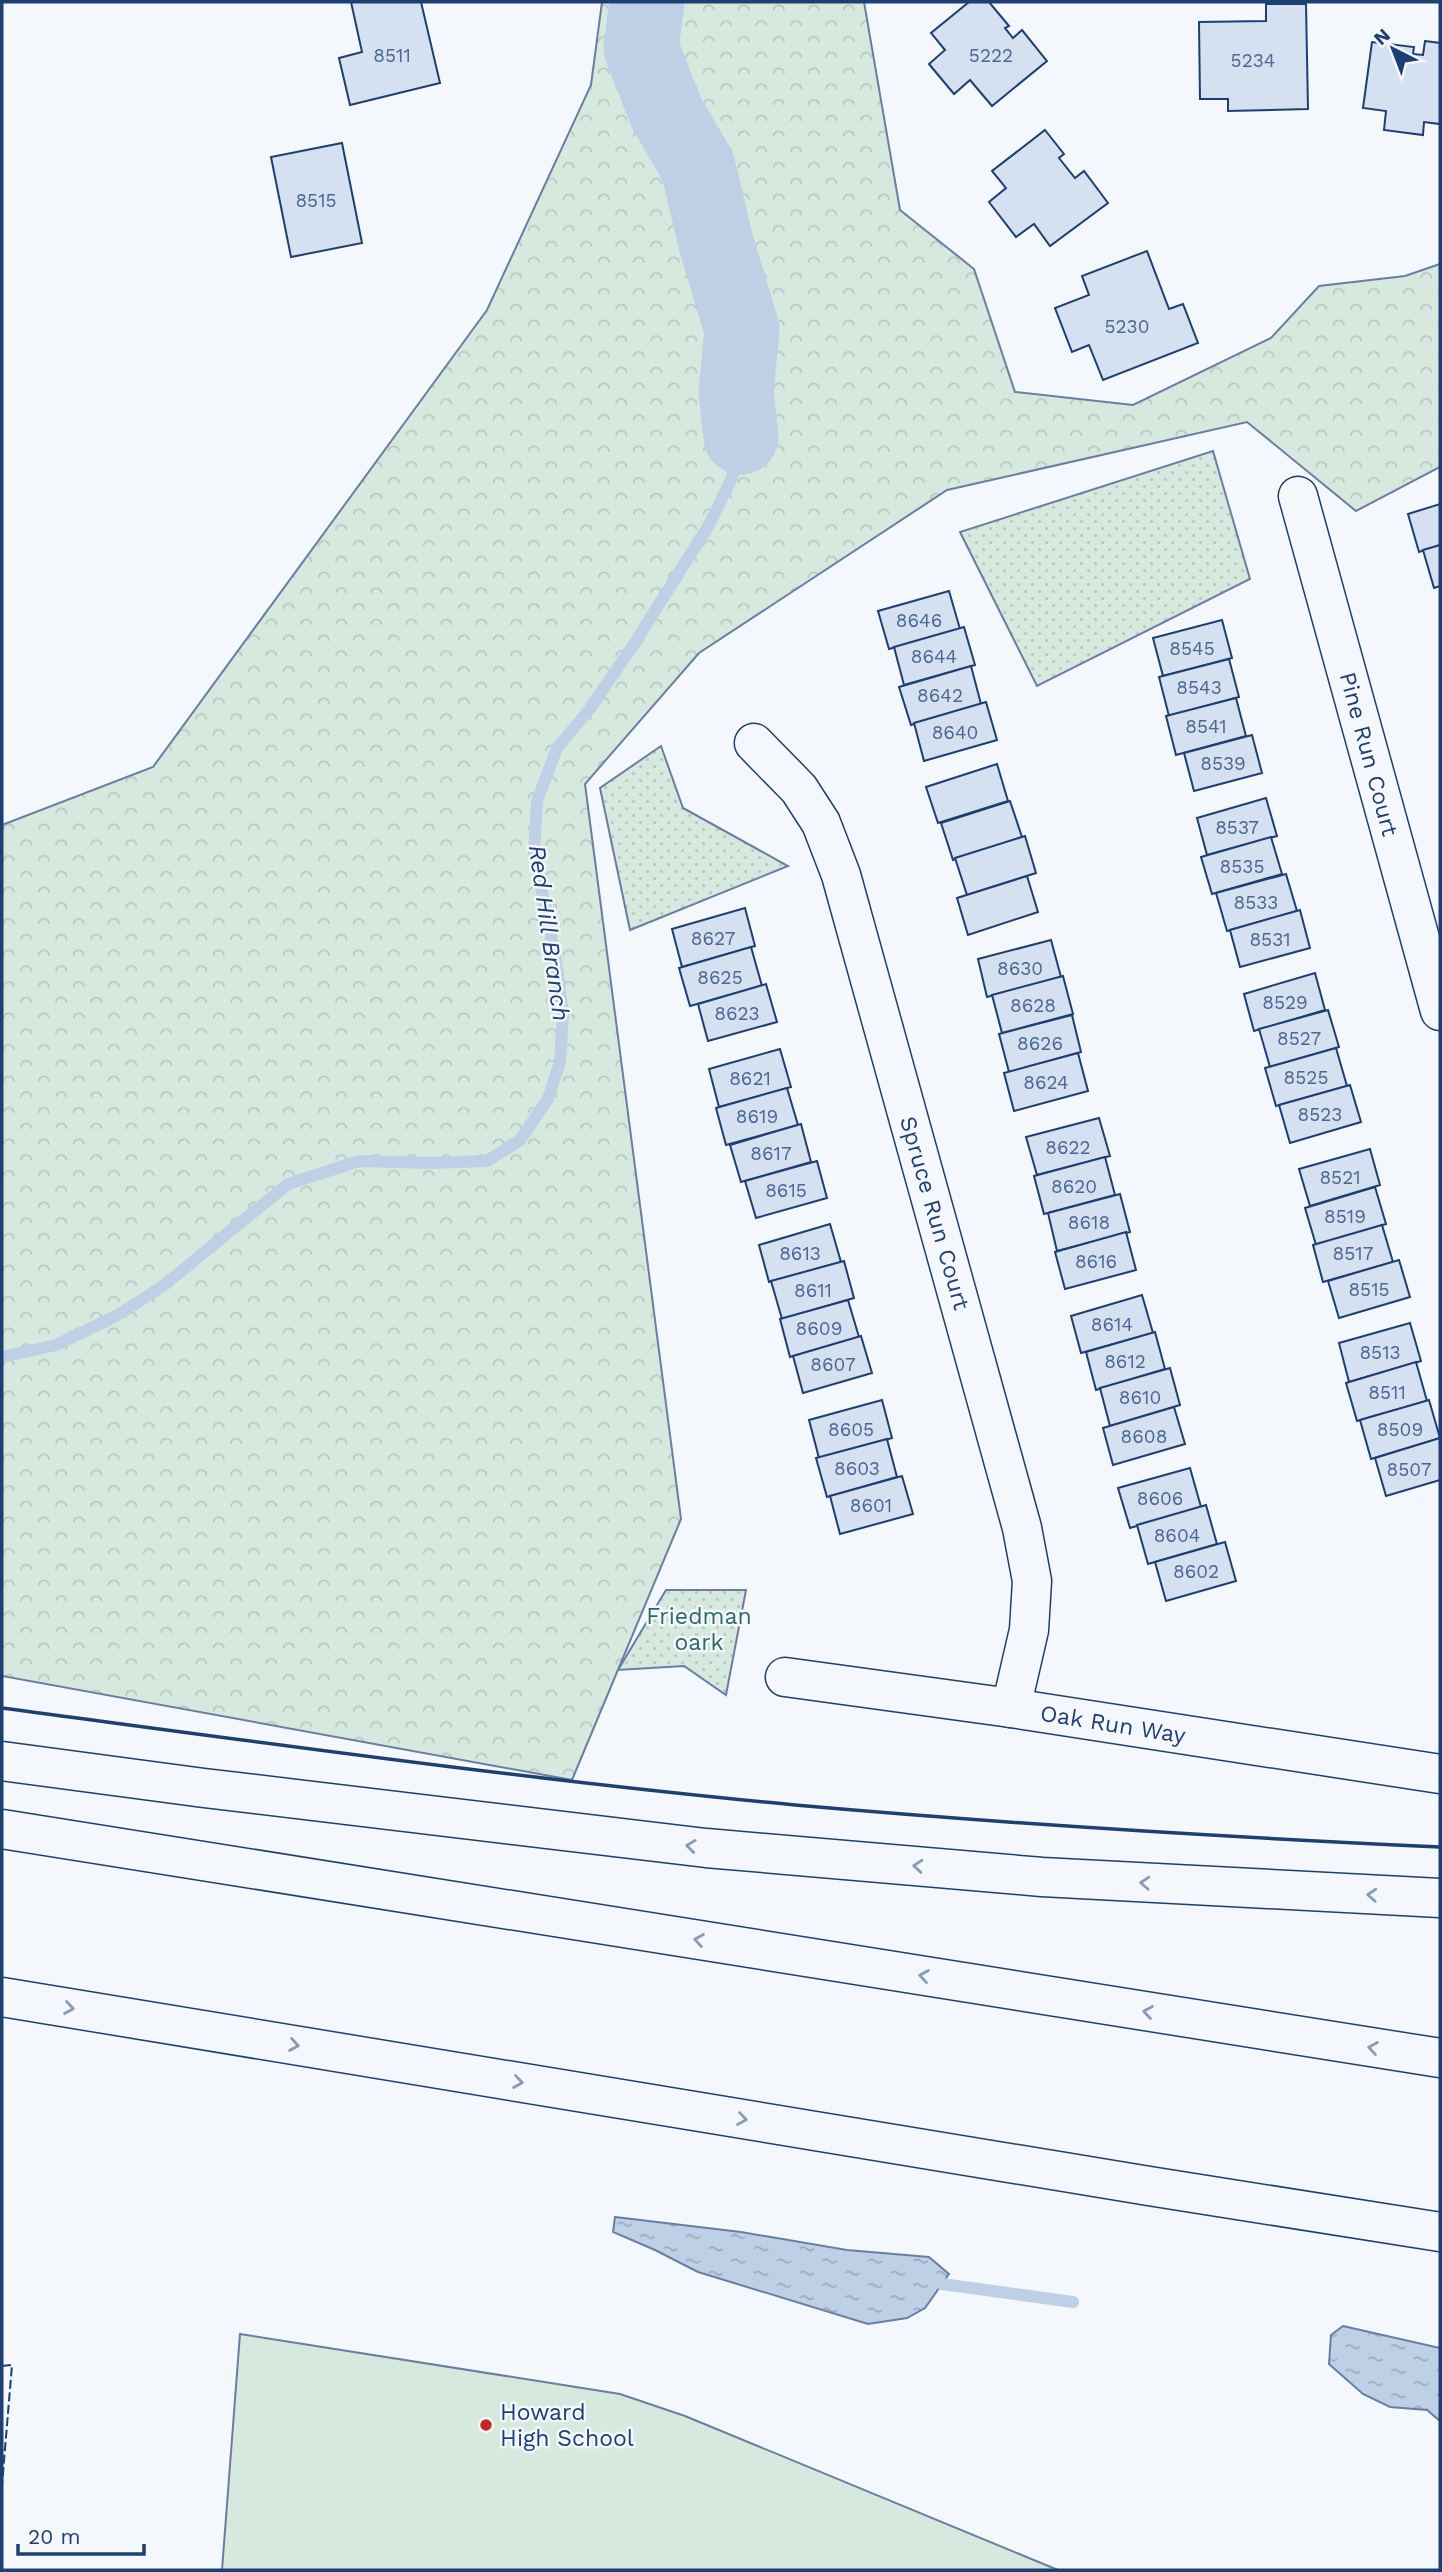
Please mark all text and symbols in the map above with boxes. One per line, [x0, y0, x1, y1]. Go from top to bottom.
north arrow [1358, 14, 1428, 84]
text: N [1369, 23, 1395, 50]
house number: 8511 [373, 44, 411, 67]
house number: 5222 [969, 44, 1013, 67]
house number: 5234 [1231, 49, 1275, 72]
house number: 8515 [295, 189, 337, 212]
house number: 5230 [1104, 315, 1150, 338]
house number: 8646 [896, 609, 942, 632]
house number: 8545 [1169, 637, 1215, 660]
house number: 8644 [911, 645, 957, 668]
street label: Pine Run Court [1334, 669, 1404, 840]
house number: 8543 [1176, 676, 1222, 699]
house number: 8642 [917, 684, 963, 707]
house number: 8541 [1185, 715, 1227, 738]
house number: 8640 [932, 721, 978, 744]
house number: 8539 [1200, 752, 1246, 775]
house number: 8537 [1215, 816, 1259, 839]
water label: Red Hill Branch [523, 843, 575, 1023]
house number: 8535 [1220, 855, 1264, 878]
house number: 8533 [1234, 891, 1278, 914]
house number: 8627 [691, 927, 735, 950]
house number: 8531 [1249, 928, 1291, 951]
house number: 8630 [997, 957, 1043, 980]
house number: 8625 [697, 966, 743, 989]
house number: 8529 [1262, 991, 1308, 1014]
house number: 8628 [1010, 994, 1056, 1017]
house number: 8623 [714, 1002, 760, 1025]
house number: 8527 [1277, 1027, 1321, 1050]
house number: 8626 [1017, 1032, 1063, 1055]
house number: 8525 [1284, 1066, 1328, 1089]
house number: 8621 [729, 1067, 771, 1090]
house number: 8624 [1023, 1071, 1069, 1094]
house number: 8523 [1298, 1103, 1342, 1126]
house number: 8619 [736, 1105, 778, 1128]
street label: Spruce Run Court [894, 1113, 975, 1313]
house number: 8622 [1045, 1136, 1091, 1159]
house number: 8617 [750, 1142, 792, 1165]
house number: 8521 [1319, 1166, 1361, 1189]
house number: 8620 [1051, 1175, 1097, 1198]
house number: 8615 [765, 1179, 807, 1202]
house number: 8519 [1324, 1205, 1366, 1228]
house number: 8618 [1068, 1211, 1110, 1234]
house number: 8613 [779, 1242, 821, 1265]
house number: 8517 [1333, 1242, 1373, 1265]
house number: 8616 [1075, 1250, 1117, 1273]
house number: 8515 [1348, 1278, 1390, 1301]
house number: 8611 [794, 1279, 832, 1302]
house number: 8614 [1091, 1313, 1133, 1336]
house number: 8609 [796, 1317, 842, 1340]
house number: 8513 [1359, 1341, 1401, 1364]
house number: 8612 [1104, 1350, 1146, 1373]
house number: 8607 [810, 1353, 856, 1376]
house number: 8511 [1368, 1381, 1406, 1404]
house number: 8610 [1119, 1386, 1161, 1409]
house number: 8605 [828, 1418, 874, 1441]
house number: 8509 [1377, 1418, 1423, 1441]
house number: 8608 [1121, 1425, 1167, 1448]
house number: 8603 [834, 1457, 880, 1480]
house number: 8507 [1387, 1458, 1431, 1481]
house number: 8606 [1137, 1487, 1183, 1510]
house number: 8601 [850, 1494, 892, 1517]
house number: 8604 [1154, 1524, 1200, 1547]
house number: 8602 [1173, 1560, 1219, 1583]
park label: Friedman oark [646, 1603, 752, 1656]
street label: Oak Run Way [1038, 1700, 1188, 1749]
one-way arrow [686, 1838, 697, 1853]
one-way arrow [912, 1859, 923, 1874]
one-way arrow [1139, 1875, 1150, 1890]
one-way arrow [1366, 1887, 1377, 1902]
one-way arrow [693, 1933, 705, 1948]
one-way arrow [918, 1969, 929, 1984]
one-way arrow [63, 2000, 75, 2015]
one-way arrow [1142, 2005, 1154, 2020]
one-way arrow [288, 2037, 299, 2052]
one-way arrow [1367, 2041, 1379, 2056]
one-way arrow [512, 2074, 524, 2089]
one-way arrow [737, 2111, 748, 2126]
place label: Howard High School [500, 2399, 634, 2452]
marker: Howard High School [478, 2417, 494, 2433]
scale bar [18, 2512, 144, 2556]
text: 20 m [28, 2524, 80, 2549]

